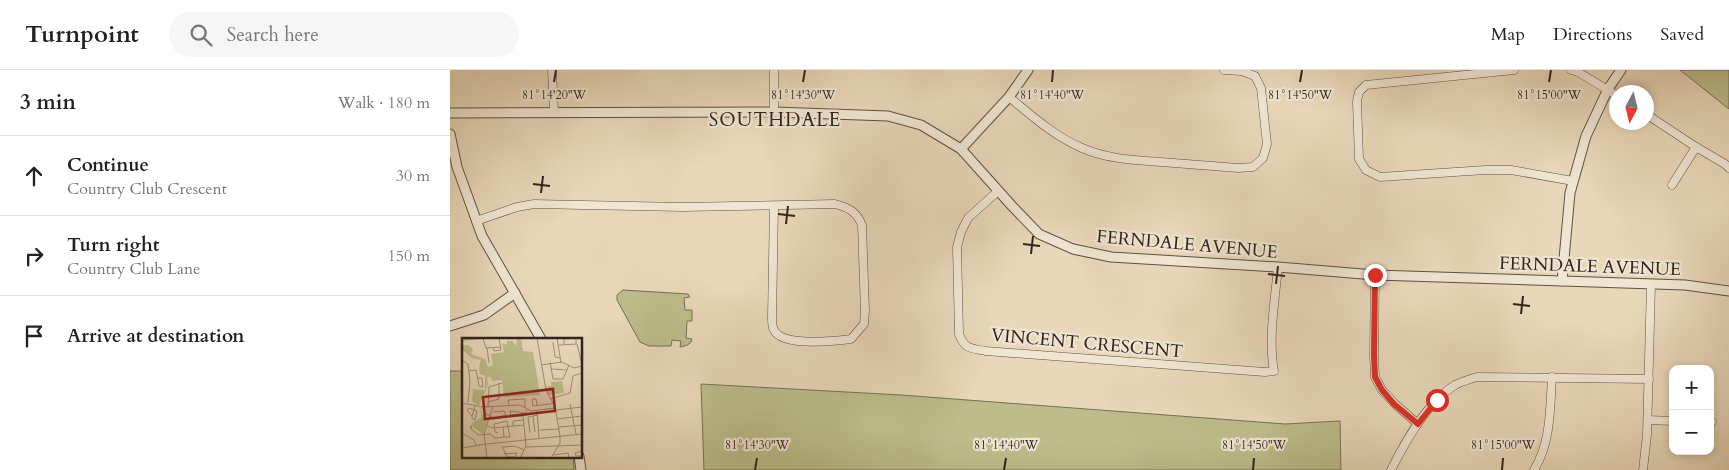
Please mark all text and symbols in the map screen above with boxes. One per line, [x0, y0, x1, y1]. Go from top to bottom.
search box [169, 12, 519, 57]
text: Turnpoint [25, 18, 139, 51]
icon: search [187, 21, 215, 49]
text: Search here [227, 22, 319, 48]
text: Map [1491, 22, 1525, 47]
text: Directions [1553, 22, 1632, 47]
text: Saved [1660, 22, 1704, 47]
north arrow [1609, 85, 1654, 130]
text: 81°14'20"W [522, 87, 587, 103]
text: 81°14'30"W [771, 87, 836, 103]
text: 81°14'40"W [1020, 87, 1085, 103]
text: 81°14'50"W [1268, 87, 1333, 103]
text: 81°15'00"W [1517, 87, 1582, 103]
text: 3 min [20, 88, 76, 117]
text: Walk · 180 m [338, 92, 430, 114]
district label: SOUTHDALE [709, 107, 841, 133]
text: Continue [67, 152, 149, 178]
icon: ahead [20, 162, 48, 190]
text: 30 m [396, 165, 430, 187]
text: Country Club Crescent [67, 178, 227, 200]
street label: FERNDALE AVENUE [1095, 224, 1279, 265]
text: Turn right [67, 232, 159, 258]
icon: right [20, 242, 48, 270]
text: 150 m [388, 245, 430, 267]
street label: FERNDALE AVENUE [1499, 251, 1681, 282]
text: Country Club Lane [67, 258, 200, 280]
route end [1364, 264, 1387, 287]
icon: arrive [20, 322, 48, 350]
text: Arrive at destination [67, 323, 244, 349]
street label: VINCENT CRESCENT [990, 323, 1184, 364]
inset map [462, 338, 582, 458]
map controls [1669, 365, 1714, 455]
button: + [1669, 365, 1714, 410]
route start [1426, 389, 1449, 412]
button: − [1669, 410, 1714, 455]
text: 81°14'30"W [725, 437, 790, 453]
text: 81°14'40"W [974, 437, 1039, 453]
text: 81°14'50"W [1222, 437, 1287, 453]
text: 81°15'00"W [1471, 437, 1536, 453]

